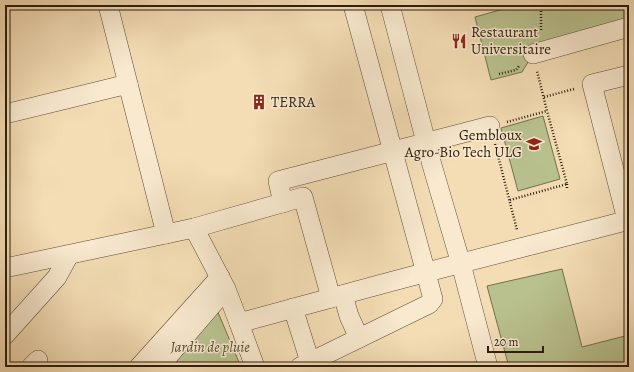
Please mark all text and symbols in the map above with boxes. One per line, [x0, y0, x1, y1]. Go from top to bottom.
place label: Restaurant Universitaire [471, 22, 551, 59]
restaurant icon: Restaurant Universitaire [450, 32, 468, 50]
place label: TERRA [271, 92, 315, 112]
building icon: TERRA [250, 93, 268, 111]
place label: Gembloux Agro-Bio Tech ULG [404, 125, 522, 162]
school or university icon: Gembloux Agro-Bio Tech ULG [525, 135, 543, 153]
scale bar [488, 328, 543, 354]
text: 20 m [494, 334, 518, 350]
park label: Jardin de pluie [169, 337, 250, 357]

